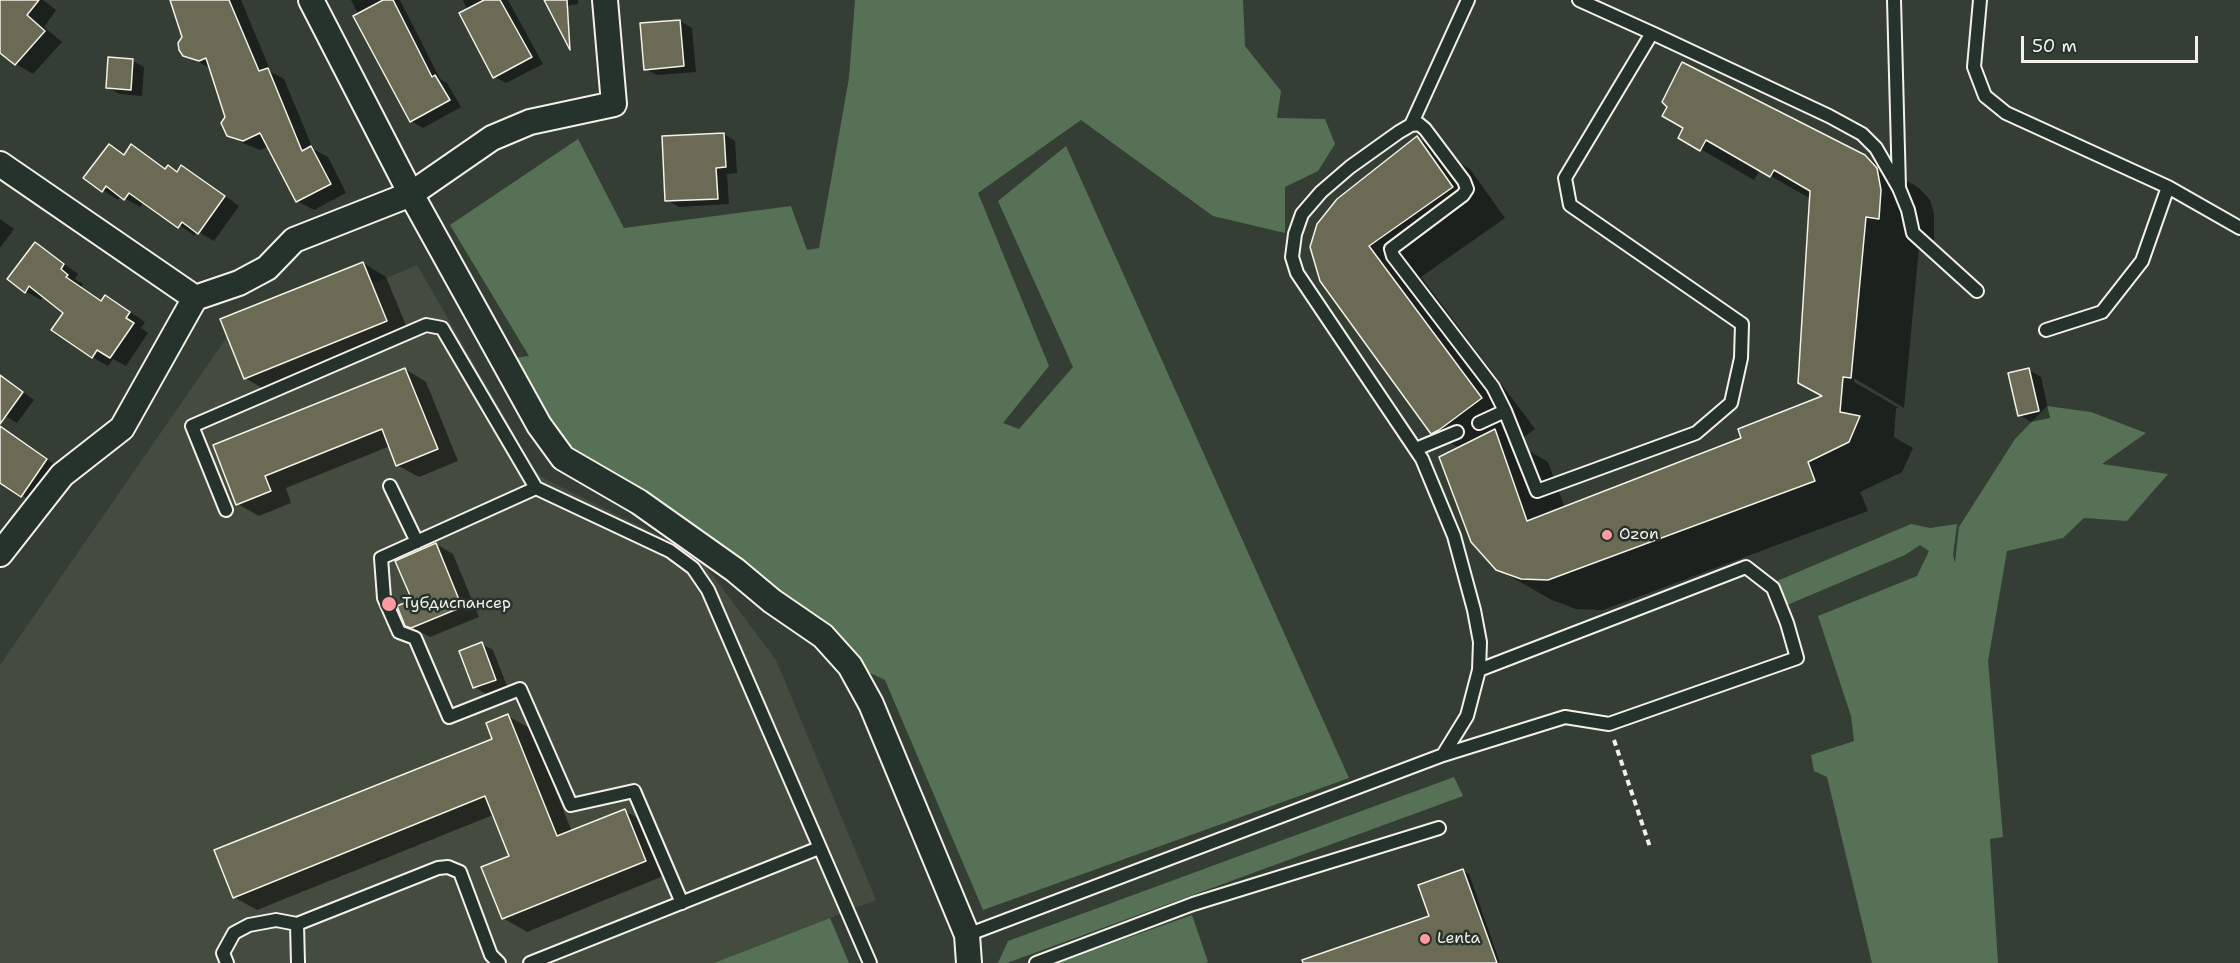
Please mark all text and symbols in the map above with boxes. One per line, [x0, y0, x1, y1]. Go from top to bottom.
scale bar [2024, 24, 2201, 62]
text: 50 m [2032, 34, 2077, 58]
place label: Ozon [1619, 525, 1659, 545]
marker: Ozon [1600, 528, 1614, 542]
place label: Тубдиспансер [402, 594, 511, 614]
marker: Тубдиспансер [380, 595, 398, 613]
place label: Lenta [1437, 929, 1481, 949]
marker: Lenta [1418, 932, 1432, 946]

